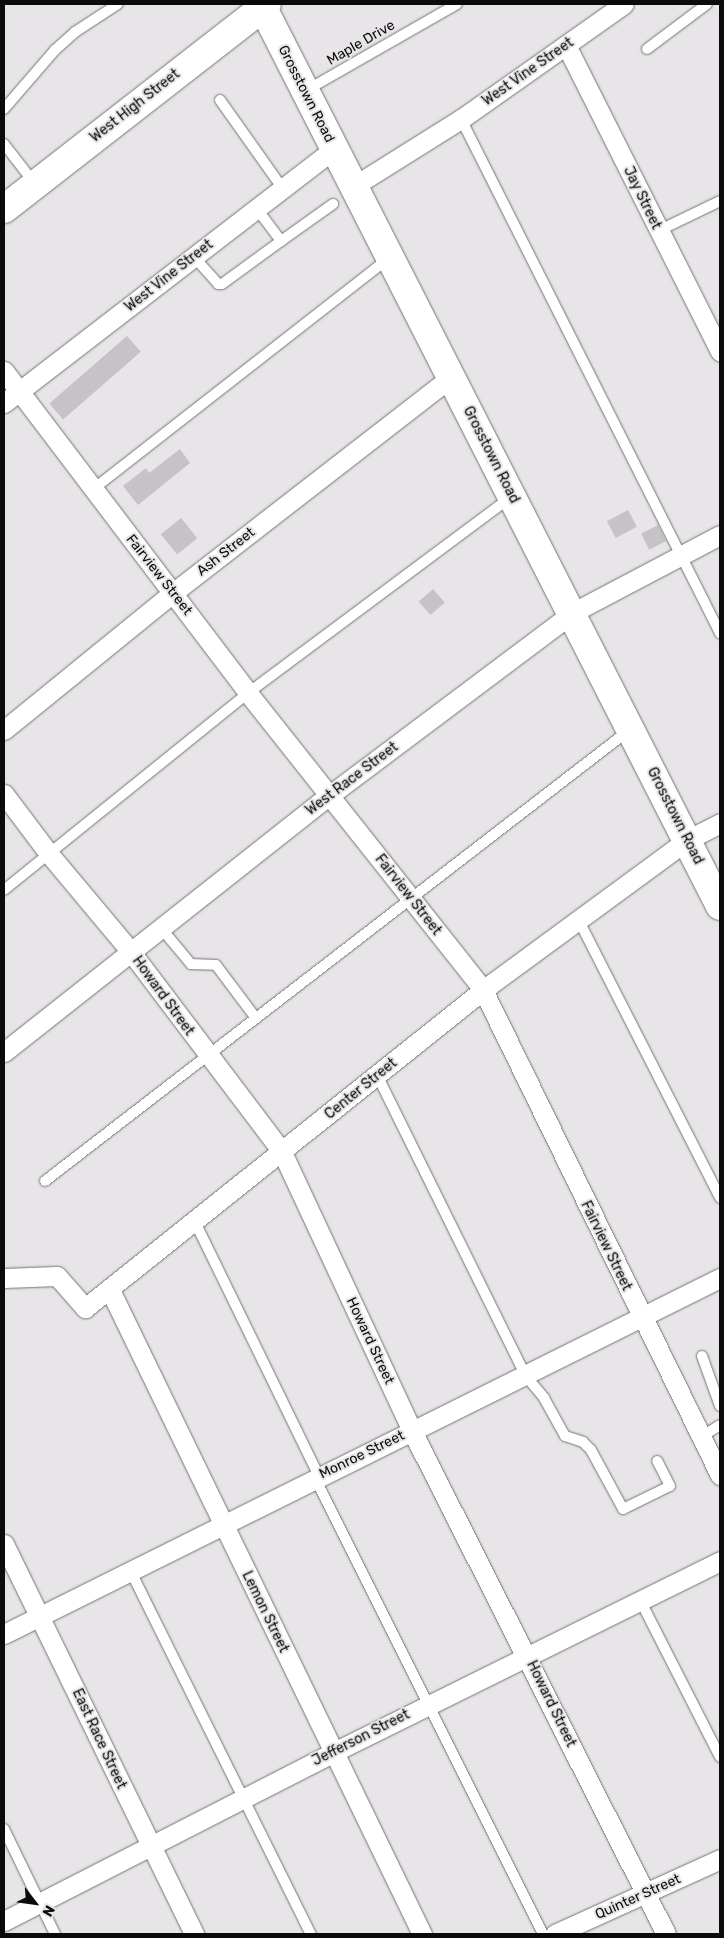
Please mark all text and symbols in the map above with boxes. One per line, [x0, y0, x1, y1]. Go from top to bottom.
street label: Maple Drive [324, 17, 398, 69]
street label: West Vine Street [479, 34, 577, 110]
street label: Grosstown Road [274, 43, 338, 145]
street label: West High Street [87, 66, 183, 146]
street label: Jay Street [620, 164, 664, 232]
street label: West Vine Street [121, 236, 217, 316]
street label: Grosstown Road [459, 404, 523, 506]
street label: Ash Street [194, 524, 258, 580]
street label: Fairview Street [122, 531, 196, 619]
street label: West Race Street [303, 739, 401, 819]
street label: Grosstown Road [643, 765, 707, 867]
street label: Fairview Street [371, 851, 445, 939]
street label: Howard Street [129, 953, 197, 1039]
street label: Center Street [321, 1055, 401, 1123]
street label: Fairview Street [577, 1198, 635, 1294]
street label: Howard Street [343, 1295, 397, 1387]
street label: Monroe Street [317, 1427, 407, 1483]
street label: Lemon Street [238, 1569, 292, 1655]
street label: Howard Street [523, 1658, 579, 1750]
street label: East Race Street [68, 1686, 130, 1792]
street label: Jefferson Street [310, 1706, 412, 1770]
street label: Quinter Street [592, 1871, 684, 1923]
north arrow [10, 1878, 60, 1928]
text: N [39, 1902, 58, 1919]

